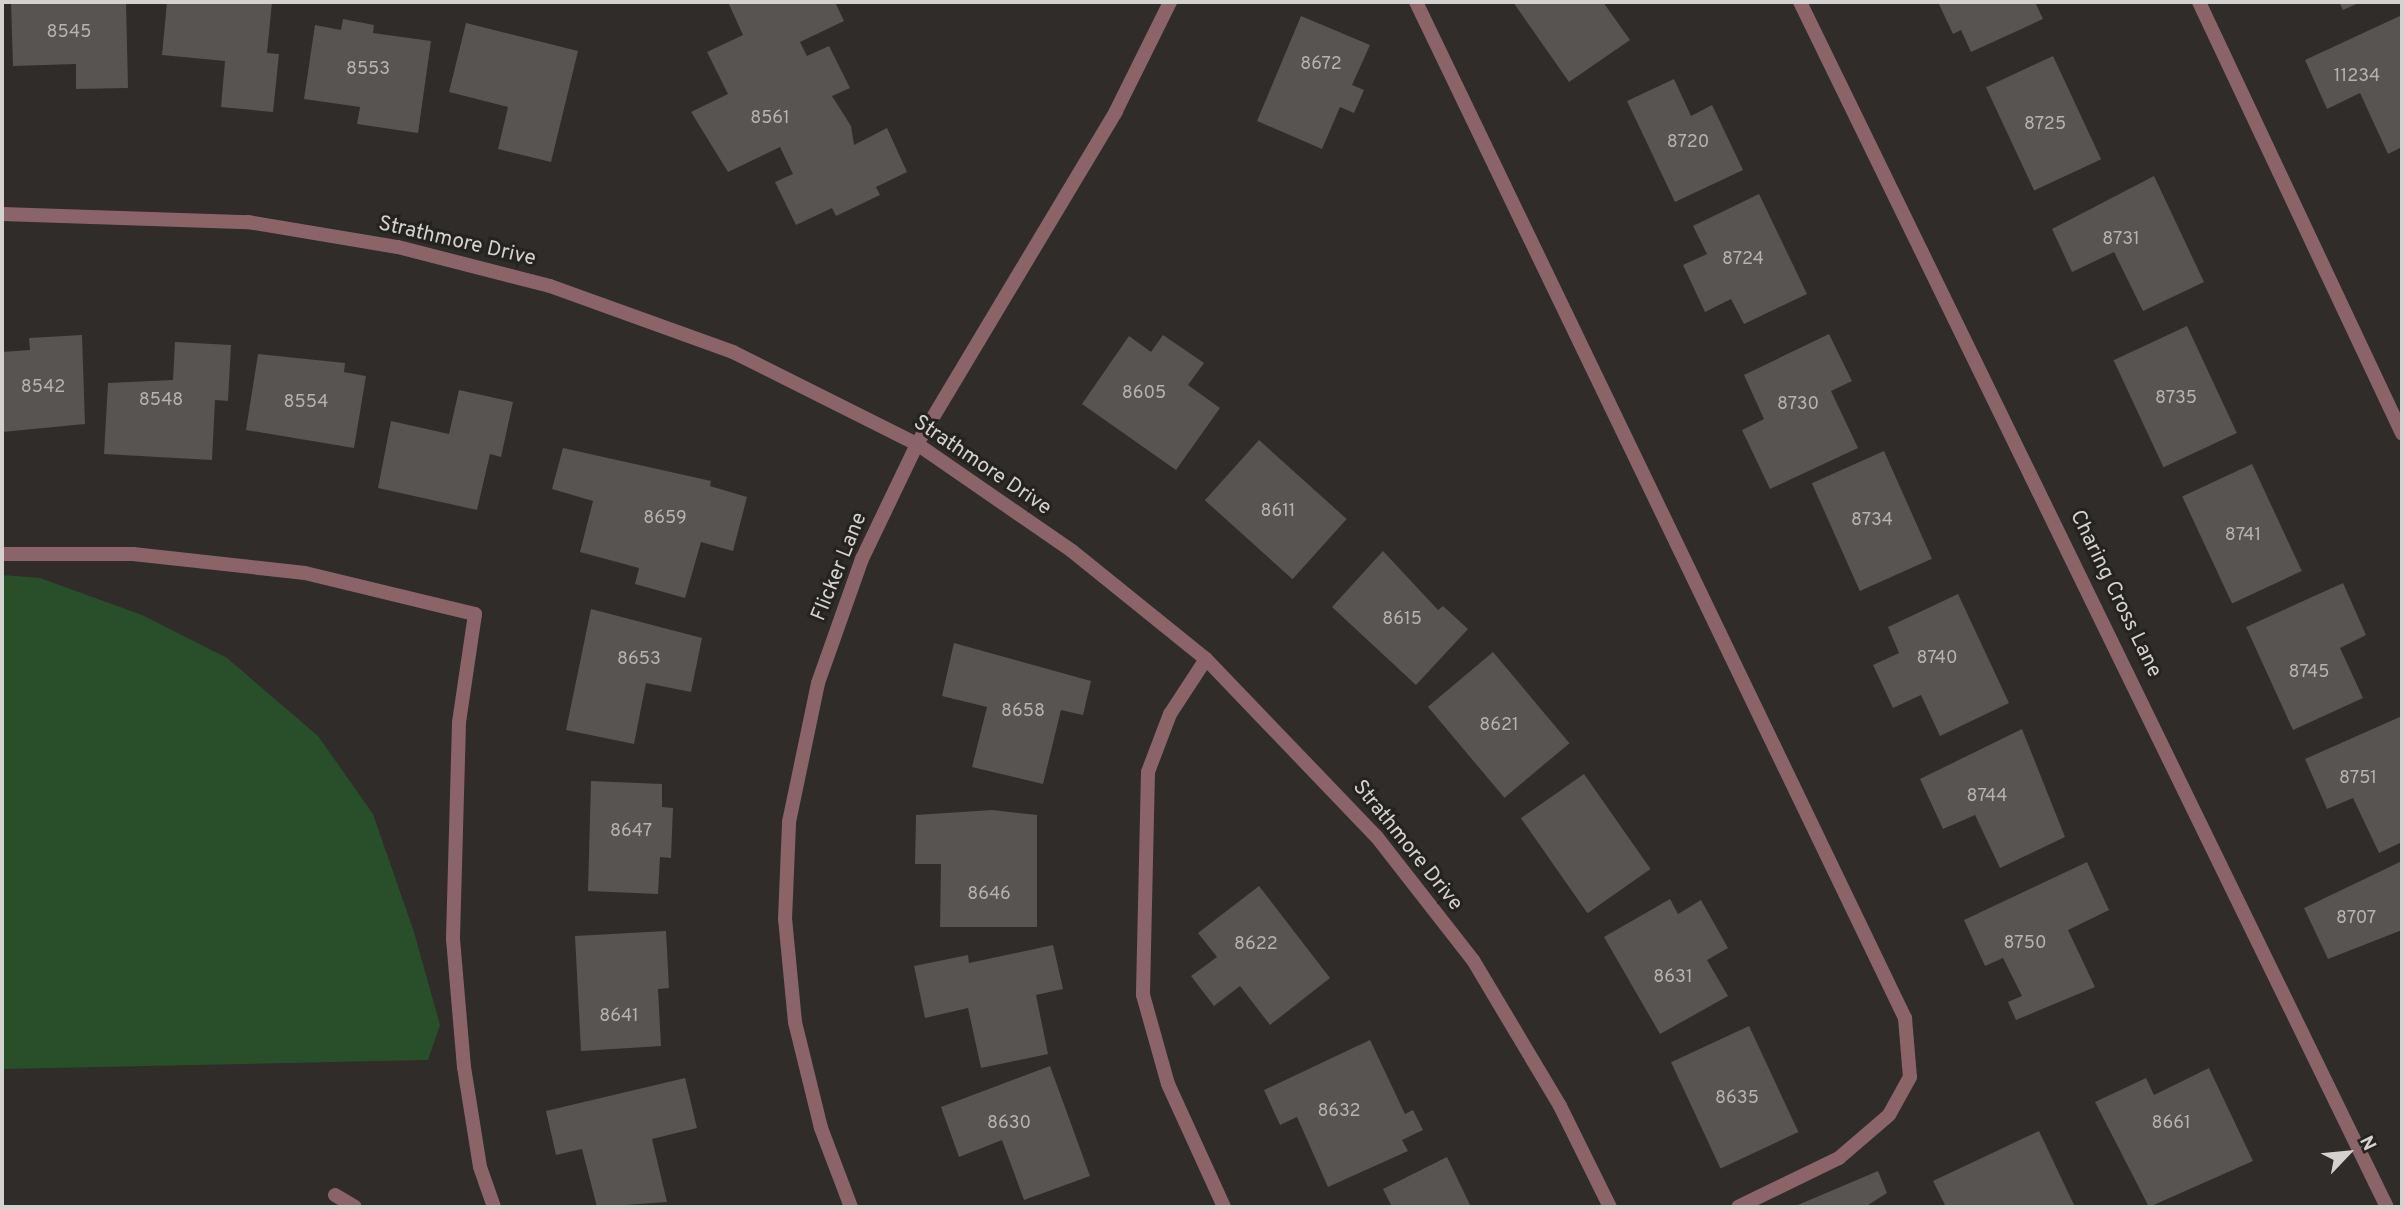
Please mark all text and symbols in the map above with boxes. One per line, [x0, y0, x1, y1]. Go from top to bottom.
house number: 8545 [47, 22, 91, 44]
house number: 8672 [1300, 54, 1342, 76]
house number: 8553 [346, 59, 390, 81]
house number: 11234 [2334, 66, 2380, 88]
house number: 8561 [750, 108, 790, 130]
house number: 8725 [2024, 114, 2066, 136]
house number: 8720 [1667, 132, 1709, 154]
street label: Strathmore Drive [376, 212, 538, 272]
house number: 8731 [2102, 229, 2140, 251]
house number: 8724 [1722, 249, 1764, 271]
house number: 8542 [21, 377, 65, 399]
house number: 8605 [1122, 383, 1166, 405]
house number: 8735 [2155, 388, 2197, 410]
house number: 8548 [139, 390, 183, 412]
house number: 8554 [284, 392, 328, 414]
house number: 8730 [1777, 394, 1819, 416]
street label: Strathmore Drive [908, 411, 1056, 521]
house number: 8611 [1260, 501, 1296, 523]
street label: Charing Cross Lane [2064, 506, 2166, 682]
house number: 8659 [643, 508, 687, 530]
street label: Flicker Lane [807, 509, 873, 625]
house number: 8734 [1851, 510, 1893, 532]
house number: 8741 [2225, 525, 2261, 547]
house number: 8615 [1382, 609, 1422, 631]
house number: 8740 [1916, 648, 1958, 670]
house number: 8653 [617, 649, 661, 671]
house number: 8745 [2289, 662, 2329, 684]
house number: 8658 [1001, 701, 1045, 723]
house number: 8621 [1479, 715, 1519, 737]
house number: 8751 [2339, 768, 2377, 790]
street label: Strathmore Drive [1347, 776, 1467, 916]
house number: 8744 [1967, 786, 2007, 808]
house number: 8647 [610, 821, 652, 843]
house number: 8646 [967, 884, 1011, 906]
house number: 8707 [2336, 908, 2376, 930]
house number: 8750 [2004, 933, 2046, 955]
house number: 8622 [1234, 934, 1278, 956]
house number: 8631 [1653, 967, 1693, 989]
house number: 8641 [599, 1006, 639, 1028]
house number: 8635 [1715, 1088, 1759, 1110]
house number: 8632 [1317, 1101, 1361, 1123]
house number: 8630 [987, 1113, 1031, 1135]
house number: 8661 [2151, 1113, 2191, 1135]
north arrow [2313, 1118, 2383, 1188]
text: N [2353, 1132, 2381, 1155]

